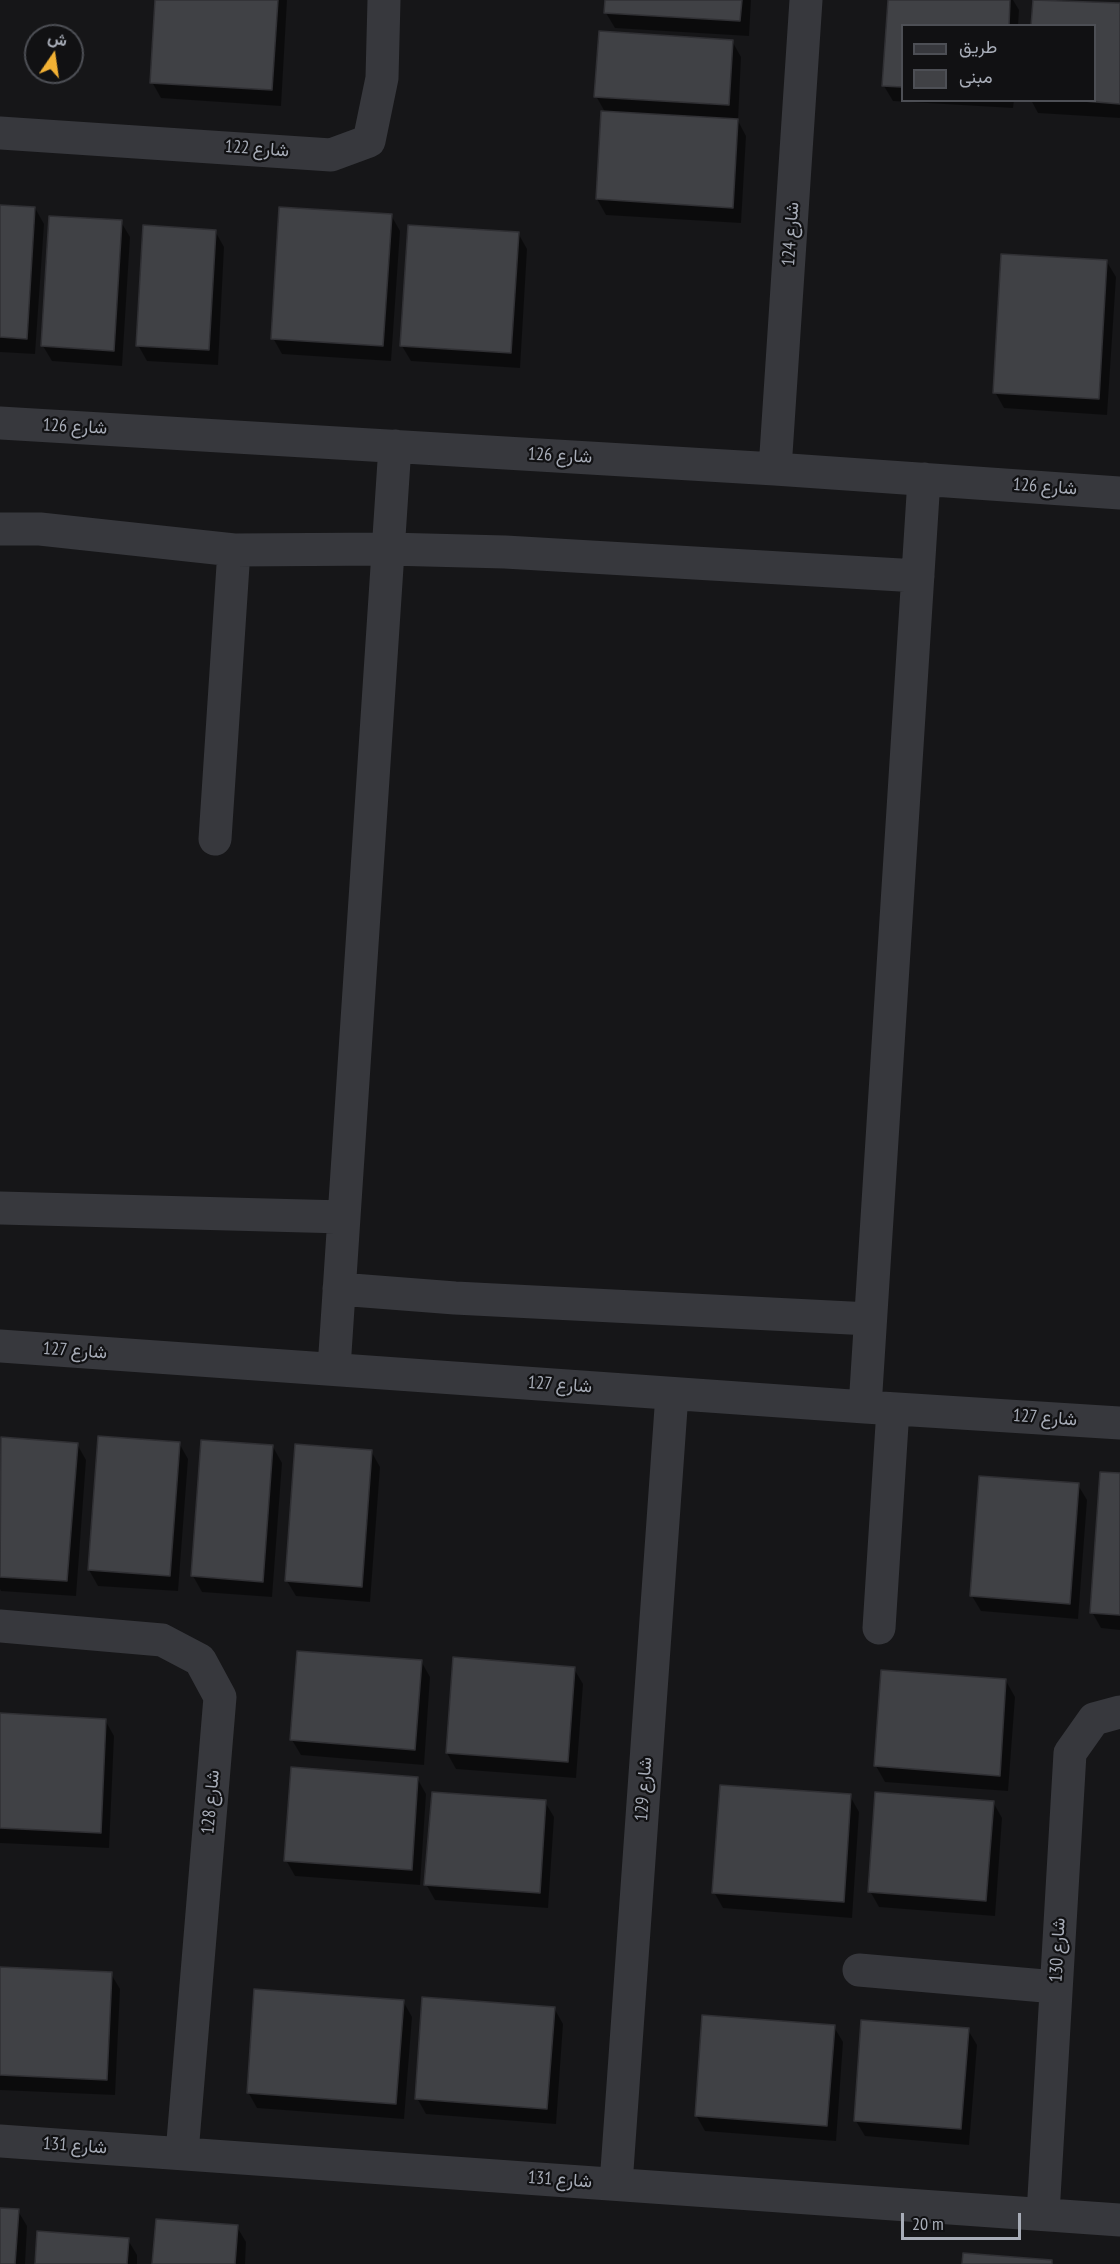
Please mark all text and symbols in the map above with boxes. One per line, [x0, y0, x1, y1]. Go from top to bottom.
north arrow [24, 24, 84, 84]
legend [901, 24, 1096, 102]
text: ش [46, 27, 69, 50]
text: طريق [959, 35, 997, 58]
text: مبنى [959, 65, 993, 88]
street label: شارع 122 [224, 136, 290, 162]
street label: شارع 124 [778, 201, 804, 267]
street label: شارع 126 [42, 415, 108, 439]
street label: شارع 126 [527, 444, 593, 468]
street label: شارع 126 [1012, 474, 1078, 500]
street label: شارع 127 [42, 1338, 108, 1364]
street label: شارع 127 [527, 1372, 593, 1398]
street label: شارع 127 [1012, 1405, 1078, 1431]
street label: شارع 129 [631, 1756, 657, 1822]
street label: شارع 128 [197, 1769, 225, 1835]
street label: شارع 130 [1046, 1917, 1070, 1983]
street label: شارع 131 [42, 2133, 108, 2159]
street label: شارع 131 [527, 2167, 593, 2193]
scale bar [904, 2201, 1024, 2239]
text: 20 m [912, 2212, 944, 2235]

